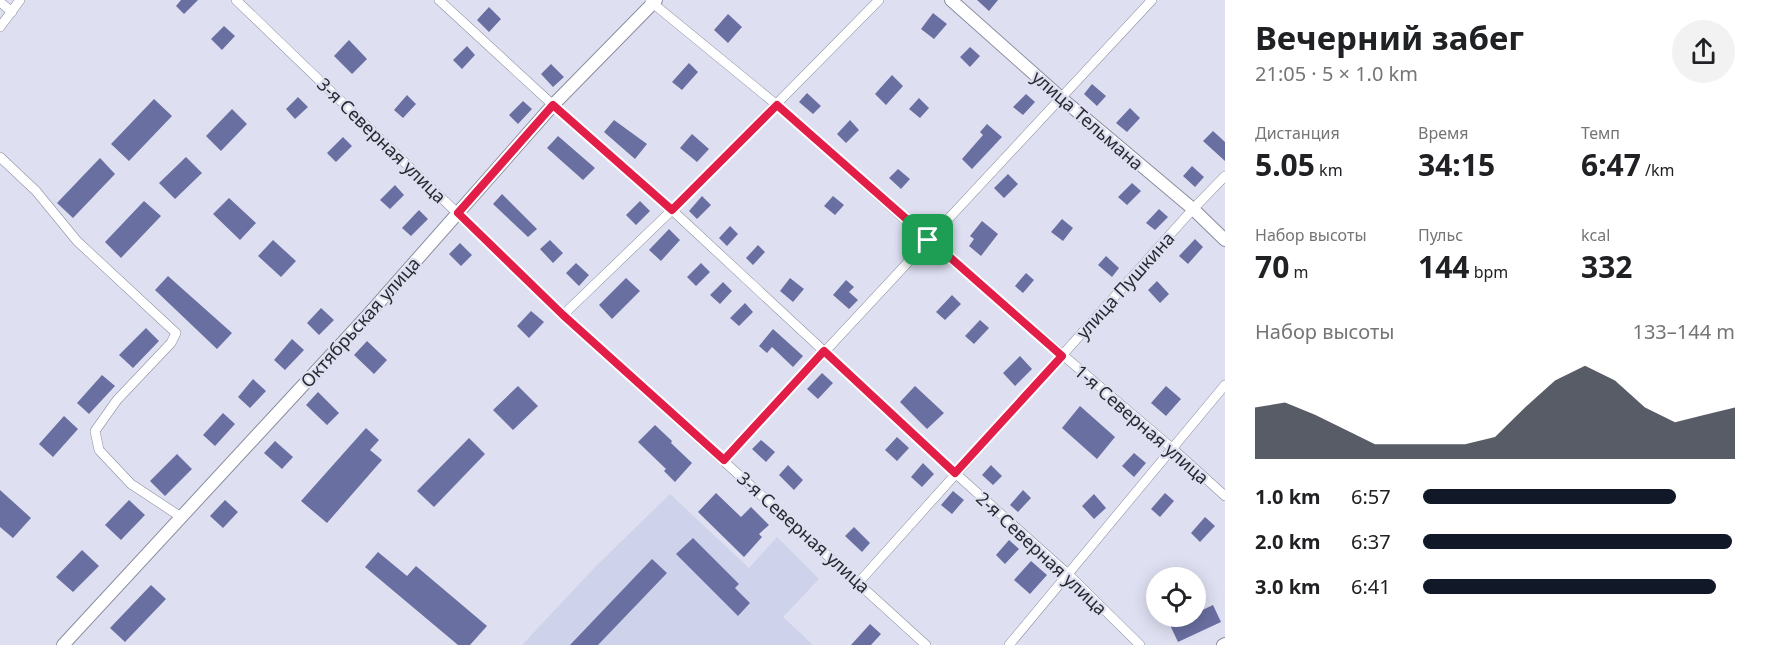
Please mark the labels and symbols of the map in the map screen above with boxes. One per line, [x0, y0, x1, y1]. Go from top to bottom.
street label: улица Тельмана [1027, 65, 1149, 175]
street label: 3-я Северная улица [312, 72, 452, 208]
pin [902, 214, 953, 265]
street label: улица Пушкина [1071, 226, 1179, 344]
street label: Октябрьская улица [295, 252, 425, 392]
street label: 1-я Северная улица [1070, 359, 1214, 489]
street label: 3-я Северная улица [733, 466, 875, 598]
street label: 2-я Северная улица [971, 486, 1113, 620]

